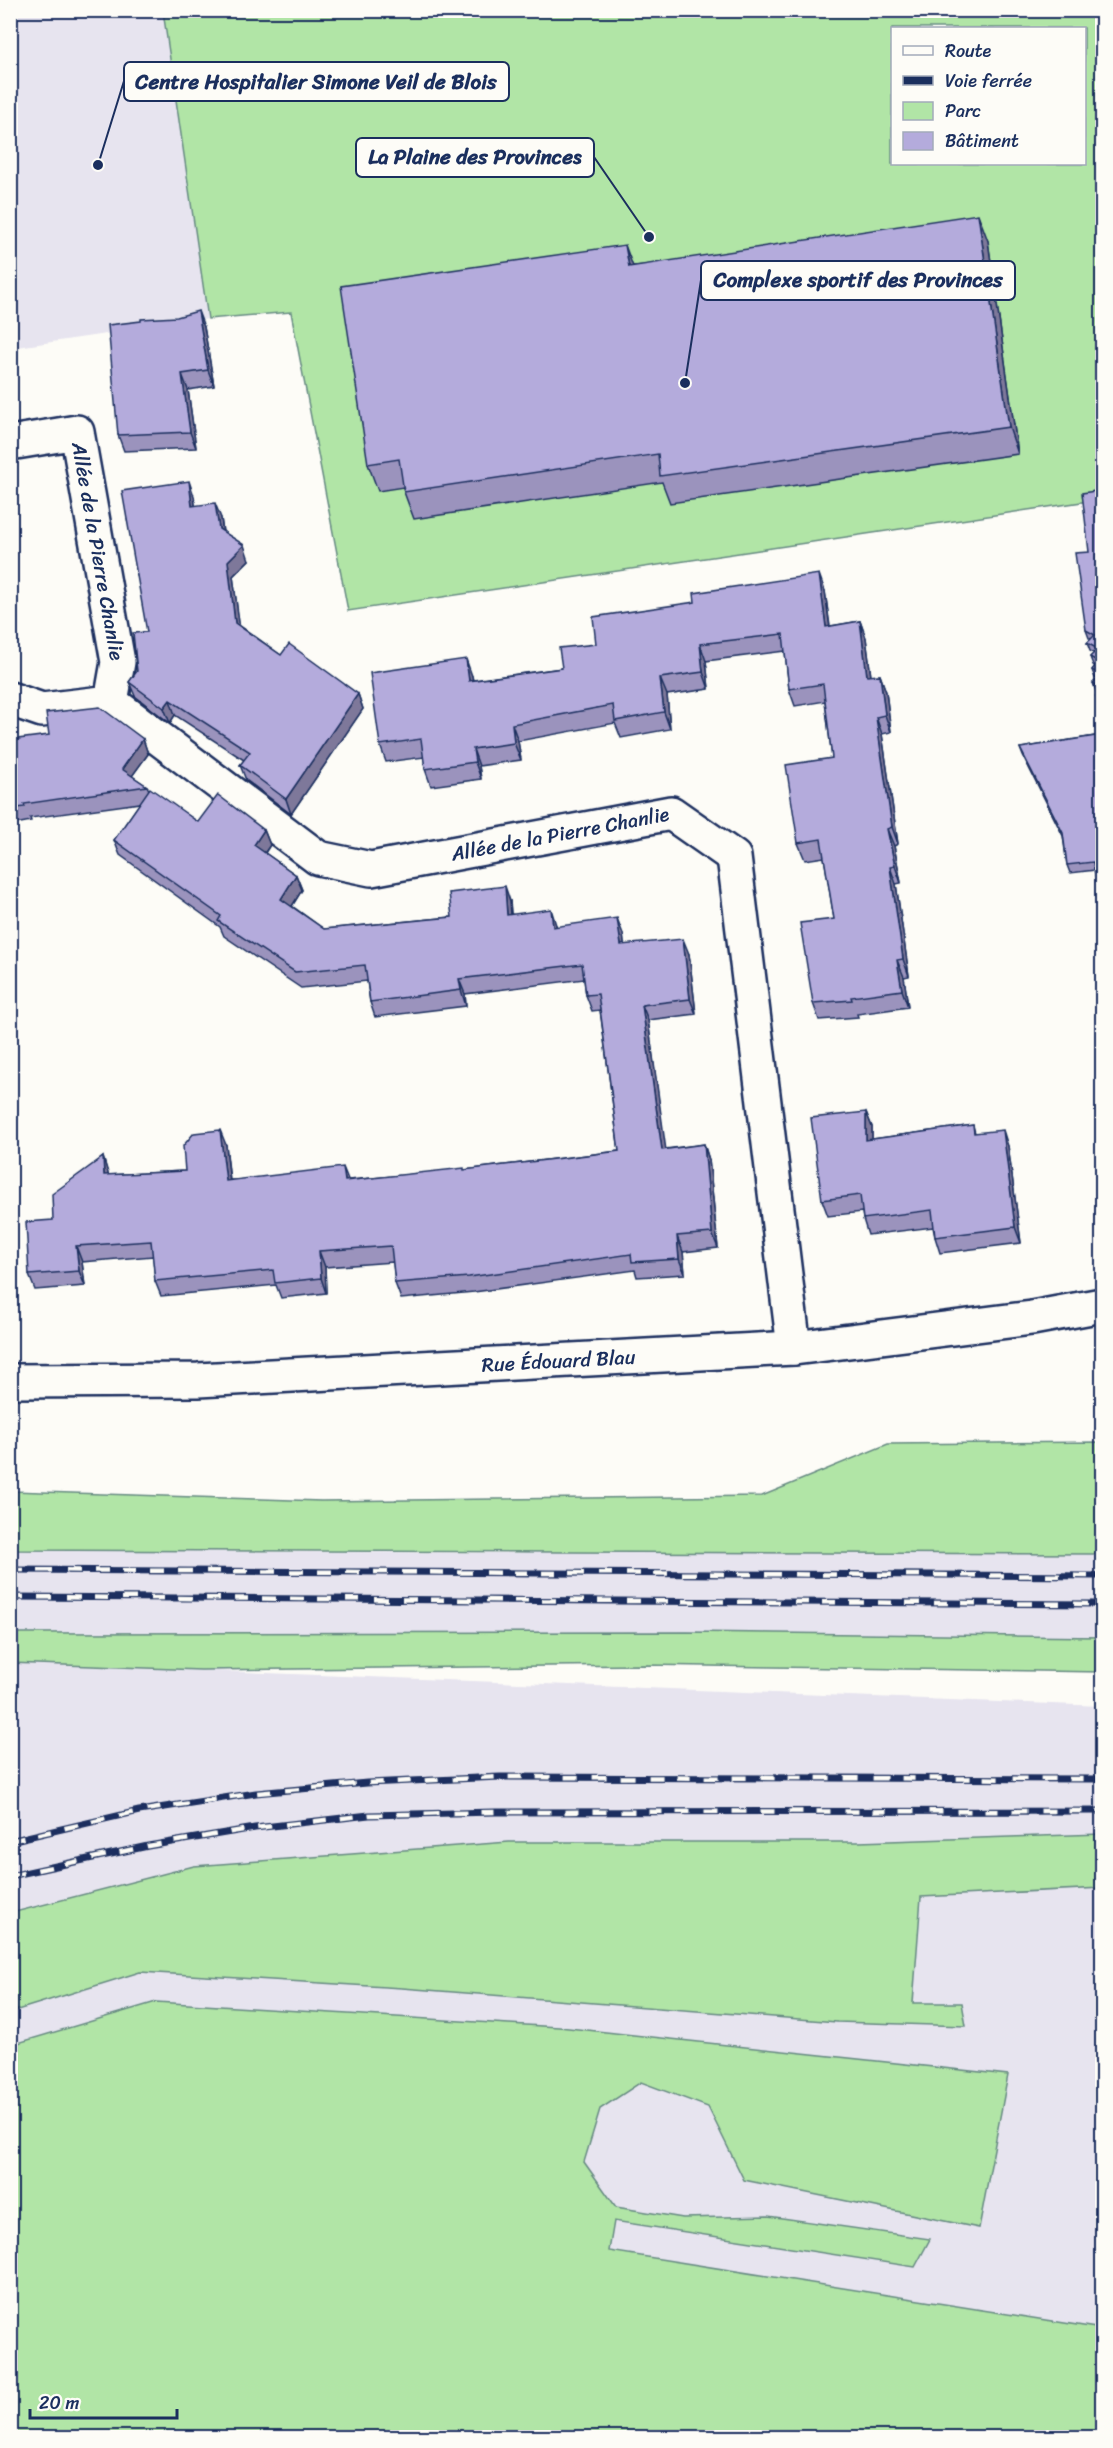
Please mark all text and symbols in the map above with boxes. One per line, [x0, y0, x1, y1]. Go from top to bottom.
legend [891, 27, 1086, 165]
text: Route [945, 35, 992, 67]
callout: Centre Hospitalier Simone Veil de Blois [124, 62, 509, 101]
text: Centre Hospitalier Simone Veil de Blois [134, 63, 497, 101]
text: Voie ferrée [945, 65, 1032, 97]
text: Parc [945, 95, 981, 127]
text: Bâtiment [945, 125, 1019, 157]
callout: La Plaine des Provinces [356, 138, 594, 177]
text: La Plaine des Provinces [368, 138, 582, 176]
callout: Complexe sportif des Provinces [701, 261, 1015, 300]
text: Complexe sportif des Provinces [712, 261, 1004, 299]
street label: Allée de la Pierre Chanlie [61, 438, 134, 664]
street label: Allée de la Pierre Chanlie [447, 797, 672, 872]
street label: Rue Édouard Blau [481, 1340, 636, 1383]
scale bar [30, 2382, 177, 2420]
text: 20 m [39, 2387, 79, 2419]

